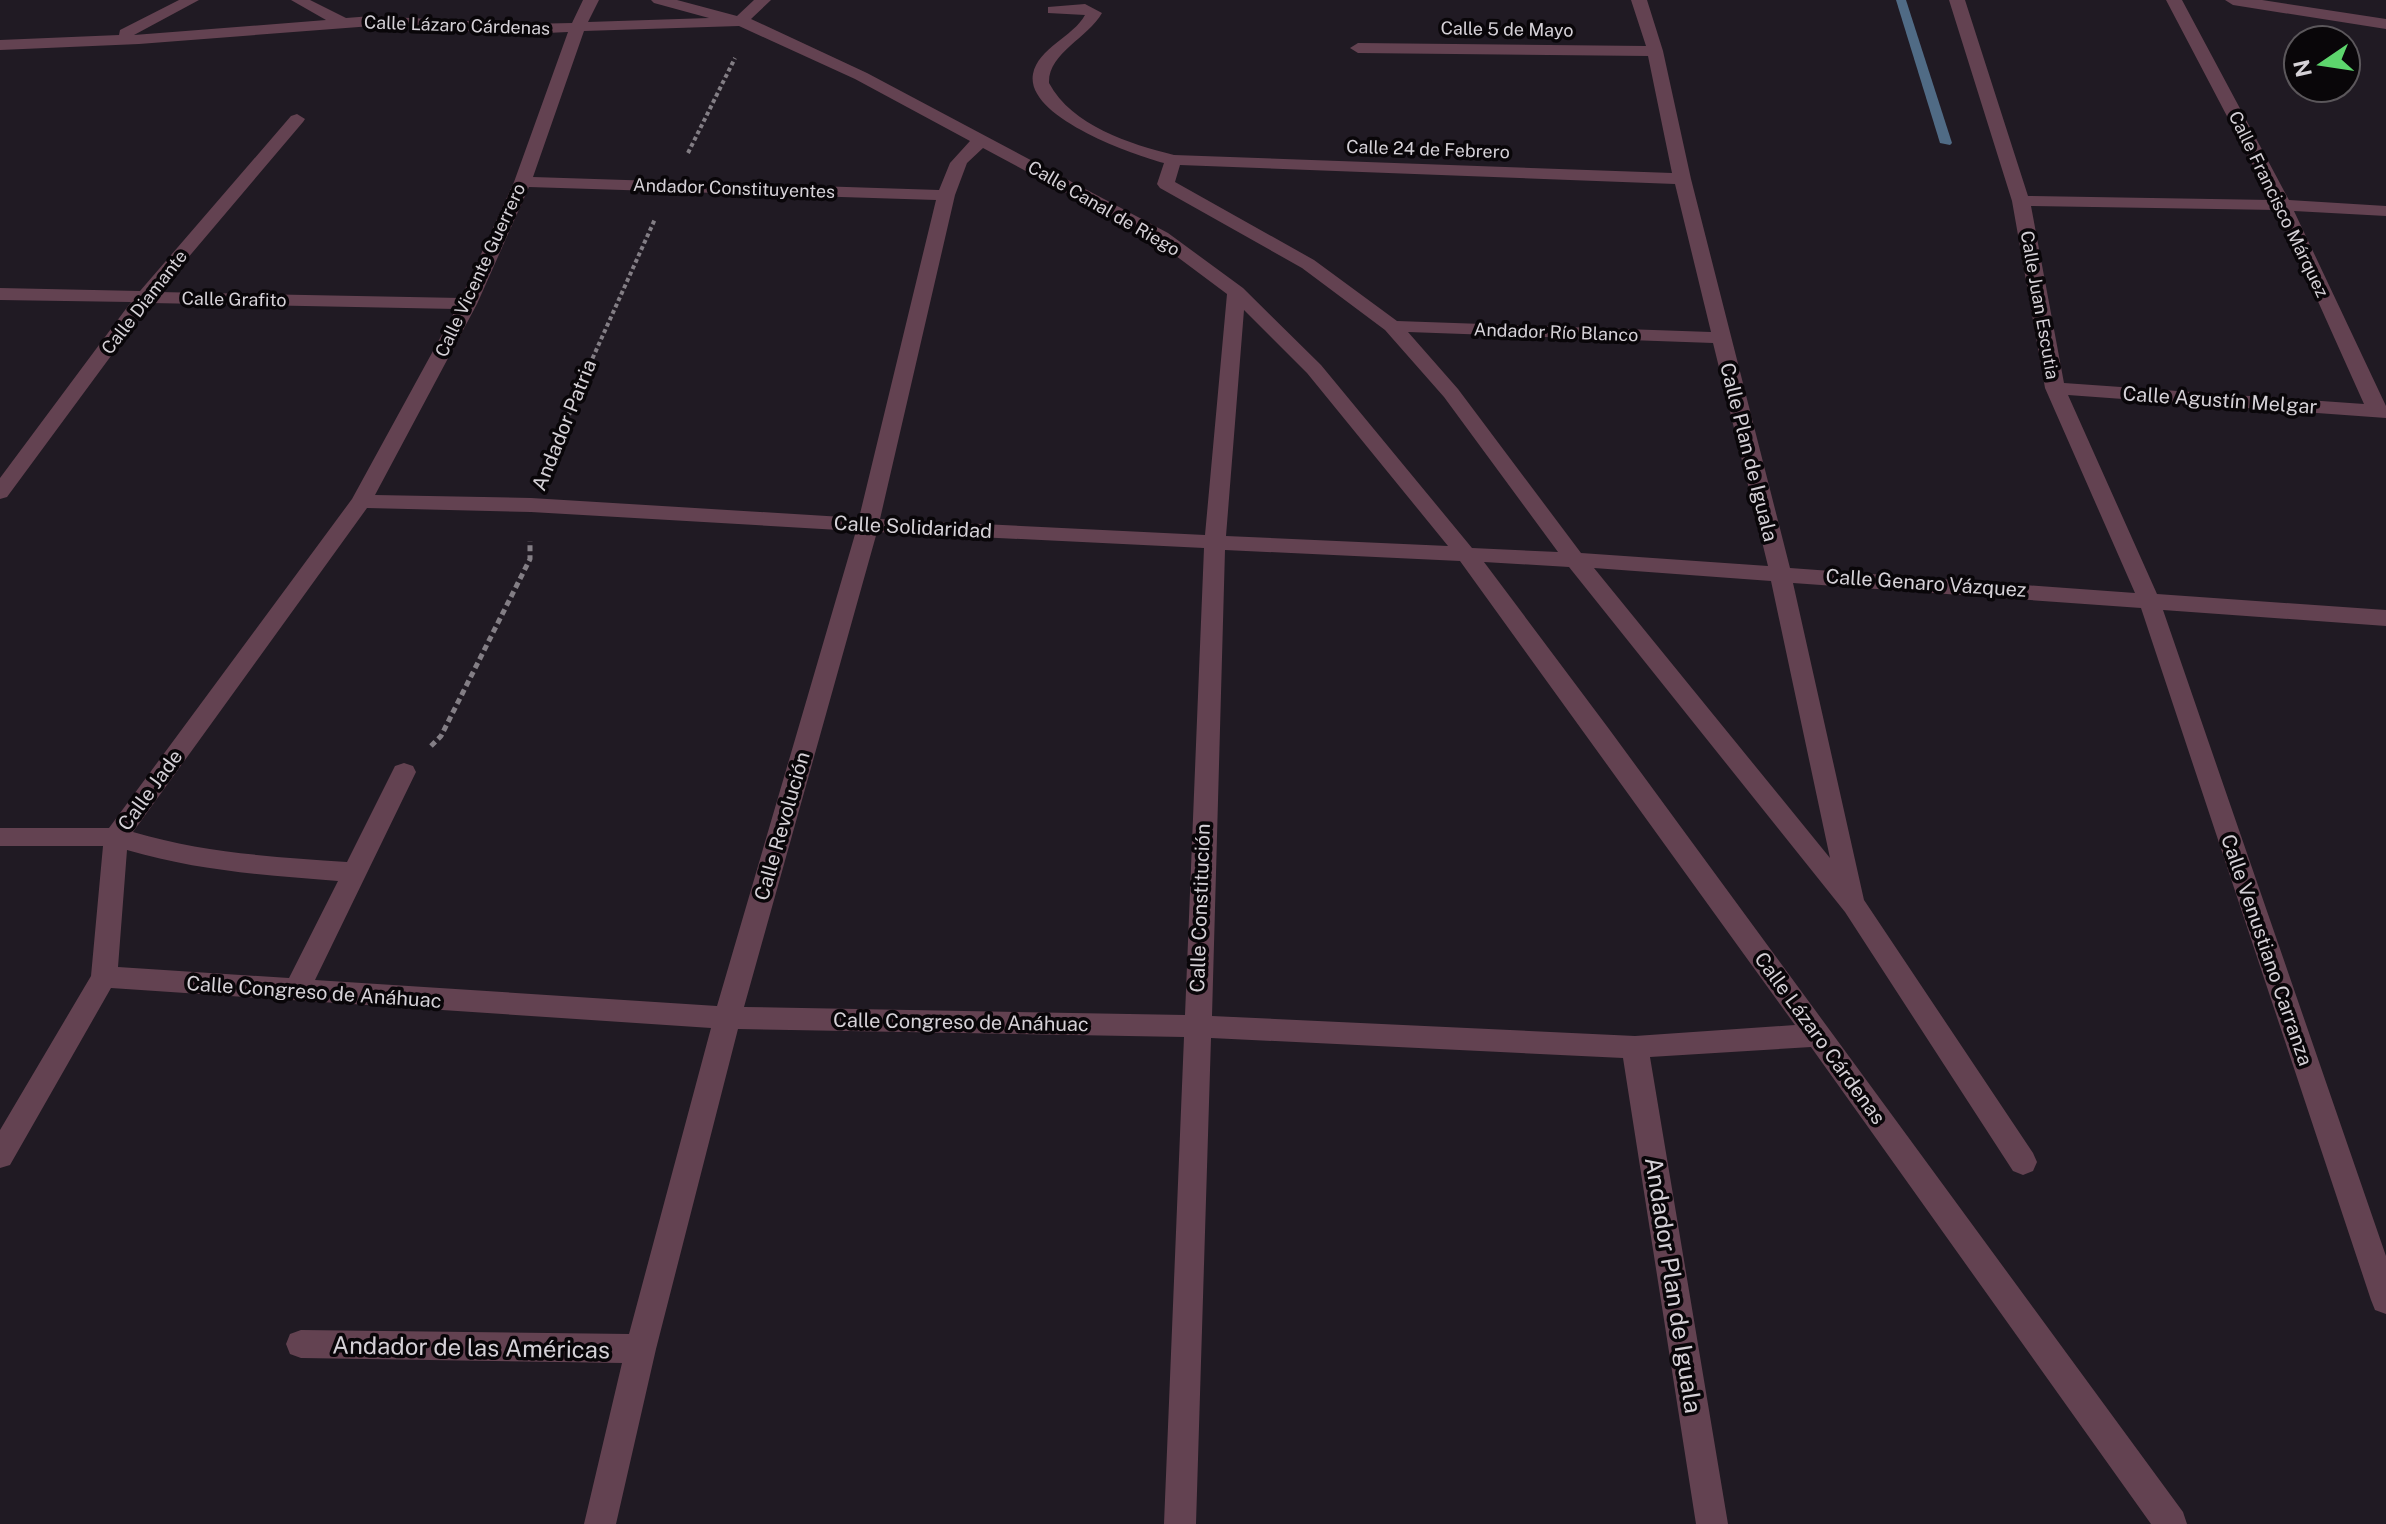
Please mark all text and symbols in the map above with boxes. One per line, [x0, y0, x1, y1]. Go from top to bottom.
street label: Calle Lázaro Cárdenas [364, 11, 550, 39]
street label: Calle 5 de Mayo [1440, 17, 1574, 41]
north arrow [2282, 24, 2362, 104]
text: N [2288, 57, 2317, 80]
street label: Calle Francisco Márquez [2225, 107, 2333, 301]
street label: Calle 24 de Febrero [1346, 136, 1510, 162]
street label: Calle Canal de Riego [1024, 156, 1184, 260]
street label: Andador Constituyentes [632, 174, 836, 202]
street label: Calle Vicente Guerrero [431, 180, 529, 360]
street label: Calle Juan Escutia [2017, 229, 2063, 381]
street label: Calle Diamante [97, 246, 191, 358]
street label: Calle Grafito [181, 288, 287, 310]
street label: Andador Río Blanco [1473, 319, 1639, 345]
street label: Andador Patria [527, 356, 601, 494]
street label: Calle Plan de Iguala [1715, 360, 1783, 544]
street label: Calle Agustín Melgar [2122, 381, 2318, 419]
street label: Calle Solidaridad [833, 511, 993, 543]
street label: Calle Genaro Vázquez [1825, 564, 2027, 602]
street label: Calle Jade [113, 745, 187, 835]
street label: Calle Revolución [749, 749, 815, 903]
street label: Calle Constitución [1185, 823, 1215, 993]
street label: Calle Venustiano Carranza [2216, 831, 2318, 1069]
street label: Calle Lázaro Cárdenas [1749, 947, 1891, 1129]
street label: Calle Congreso de Anáhuac [186, 971, 442, 1013]
street label: Calle Congreso de Anáhuac [833, 1008, 1089, 1036]
street label: Andador Plan de Iguala [1640, 1155, 1708, 1415]
street label: Andador de las Américas [332, 1331, 610, 1363]

